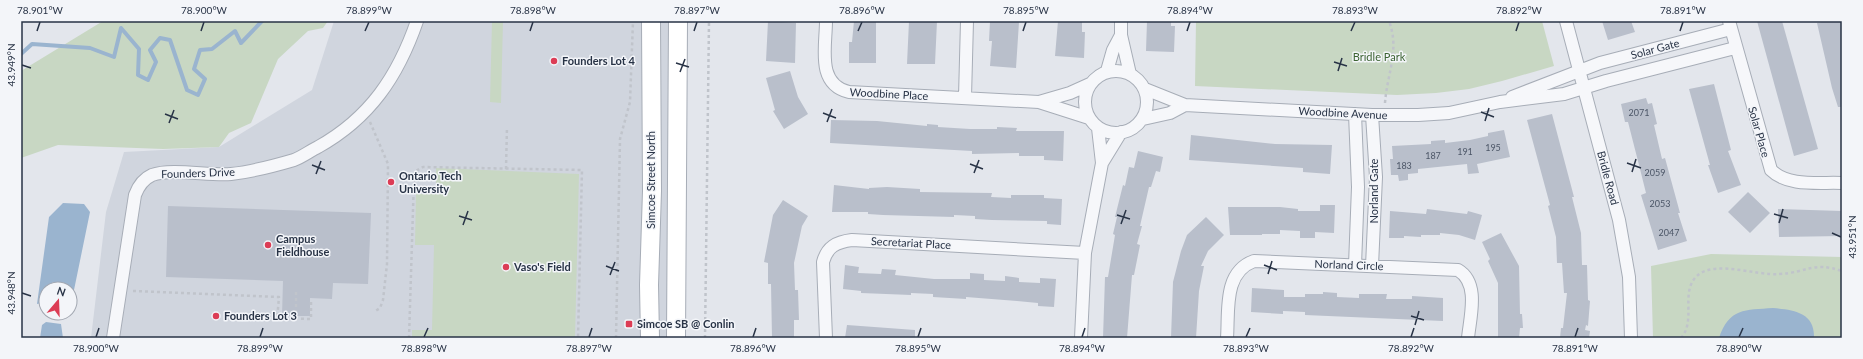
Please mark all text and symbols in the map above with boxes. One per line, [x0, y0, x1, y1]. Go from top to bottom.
text: 78.901°W [17, 4, 64, 16]
text: 78.900°W [181, 4, 228, 16]
text: 78.899°W [346, 4, 393, 16]
text: 78.898°W [510, 4, 557, 16]
text: 78.897°W [674, 4, 721, 16]
text: 78.896°W [839, 4, 886, 16]
text: 78.895°W [1003, 4, 1050, 16]
text: 78.894°W [1167, 4, 1214, 16]
text: 78.893°W [1332, 4, 1379, 16]
text: 78.892°W [1496, 4, 1543, 16]
text: 78.891°W [1660, 4, 1707, 16]
street label: Solar Gate [1629, 36, 1681, 61]
text: 43.949°N [5, 43, 17, 87]
park label: Bridle Park [1353, 50, 1406, 63]
place label: Founders Lot 4 [562, 54, 636, 67]
marker: Founders Lot 4 [549, 56, 559, 66]
street label: Woodbine Place [849, 85, 929, 102]
street label: Woodbine Avenue [1298, 104, 1388, 121]
street label: Solar Place [1746, 105, 1773, 159]
house number: 2071 [1629, 107, 1649, 118]
street label: Simcoe Street North [644, 131, 657, 229]
house number: 195 [1485, 142, 1501, 153]
house number: 191 [1457, 146, 1473, 157]
street label: Bridle Road [1595, 149, 1622, 206]
house number: 187 [1425, 150, 1441, 161]
street label: Norland Gate [1367, 158, 1380, 223]
house number: 183 [1396, 160, 1412, 171]
street label: Founders Drive [161, 165, 235, 180]
house number: 2059 [1645, 167, 1665, 178]
place label: Ontario Tech University [399, 169, 462, 195]
marker: Ontario Tech University [386, 177, 396, 187]
house number: 2053 [1650, 198, 1670, 209]
text: 43.951°N [1846, 215, 1858, 259]
house number: 2047 [1659, 227, 1679, 238]
place label: Campus Fieldhouse [276, 232, 329, 258]
street label: Secretariat Place [871, 234, 952, 251]
marker: Campus Fieldhouse [263, 240, 273, 250]
street label: Norland Circle [1314, 257, 1384, 272]
place label: Vaso's Field [513, 260, 571, 273]
marker: Vaso's Field [501, 262, 511, 272]
text: 43.948°N [5, 271, 17, 315]
north arrow [38, 281, 78, 321]
text: N [55, 284, 68, 299]
place label: Founders Lot 3 [224, 309, 297, 322]
marker: Founders Lot 3 [211, 311, 221, 321]
place label: Simcoe SB @ Conlin [637, 317, 734, 330]
marker: Simcoe SB @ Conlin [624, 319, 634, 329]
text: 78.900°W [73, 342, 120, 354]
text: 78.899°W [237, 342, 284, 354]
text: 78.898°W [401, 342, 448, 354]
text: 78.897°W [566, 342, 613, 354]
text: 78.896°W [730, 342, 777, 354]
text: 78.895°W [895, 342, 942, 354]
text: 78.894°W [1059, 342, 1106, 354]
text: 78.893°W [1223, 342, 1270, 354]
text: 78.892°W [1388, 342, 1435, 354]
text: 78.891°W [1552, 342, 1599, 354]
text: 78.890°W [1716, 342, 1763, 354]

